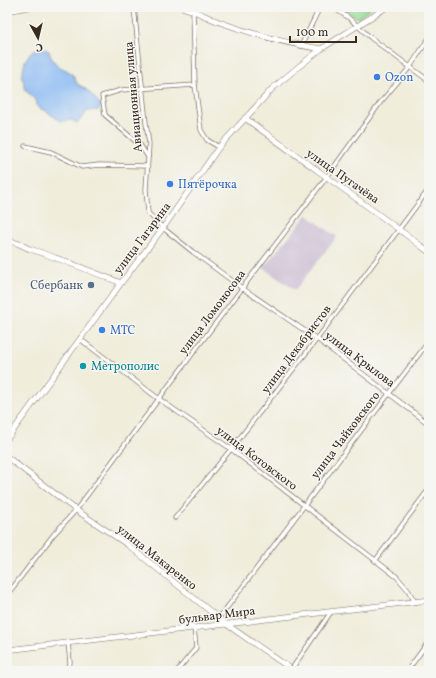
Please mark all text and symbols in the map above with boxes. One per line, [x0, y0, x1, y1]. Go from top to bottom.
north arrow [18, 18, 58, 58]
scale bar [290, 18, 356, 44]
text: 100 m [296, 25, 329, 41]
text: С [35, 38, 44, 54]
street label: Авиационная улица [121, 41, 147, 153]
place label: Ozon [385, 70, 413, 86]
marker: Ozon [372, 72, 382, 82]
street label: улица Пугачёва [303, 146, 382, 208]
place label: Пятёрочка [178, 177, 237, 193]
marker: Пятёрочка [165, 179, 175, 189]
street label: улица Гагарина [110, 199, 175, 278]
street label: улица Ломоносова [176, 267, 250, 358]
place label: Сбербанк [30, 278, 84, 294]
marker: Сбербанк [86, 280, 96, 290]
street label: улица Декабристов [258, 302, 335, 397]
place label: МТС [110, 323, 136, 339]
marker: МТС [97, 325, 107, 335]
street label: улица Крылова [321, 328, 398, 392]
place label: Метрополис [91, 359, 159, 375]
marker: Метрополис [78, 361, 88, 371]
street label: улица Чайковского [308, 389, 384, 483]
street label: улица Котовского [213, 423, 300, 495]
street label: улица Макаренко [113, 521, 200, 594]
street label: бульвар Мира [178, 603, 256, 629]

